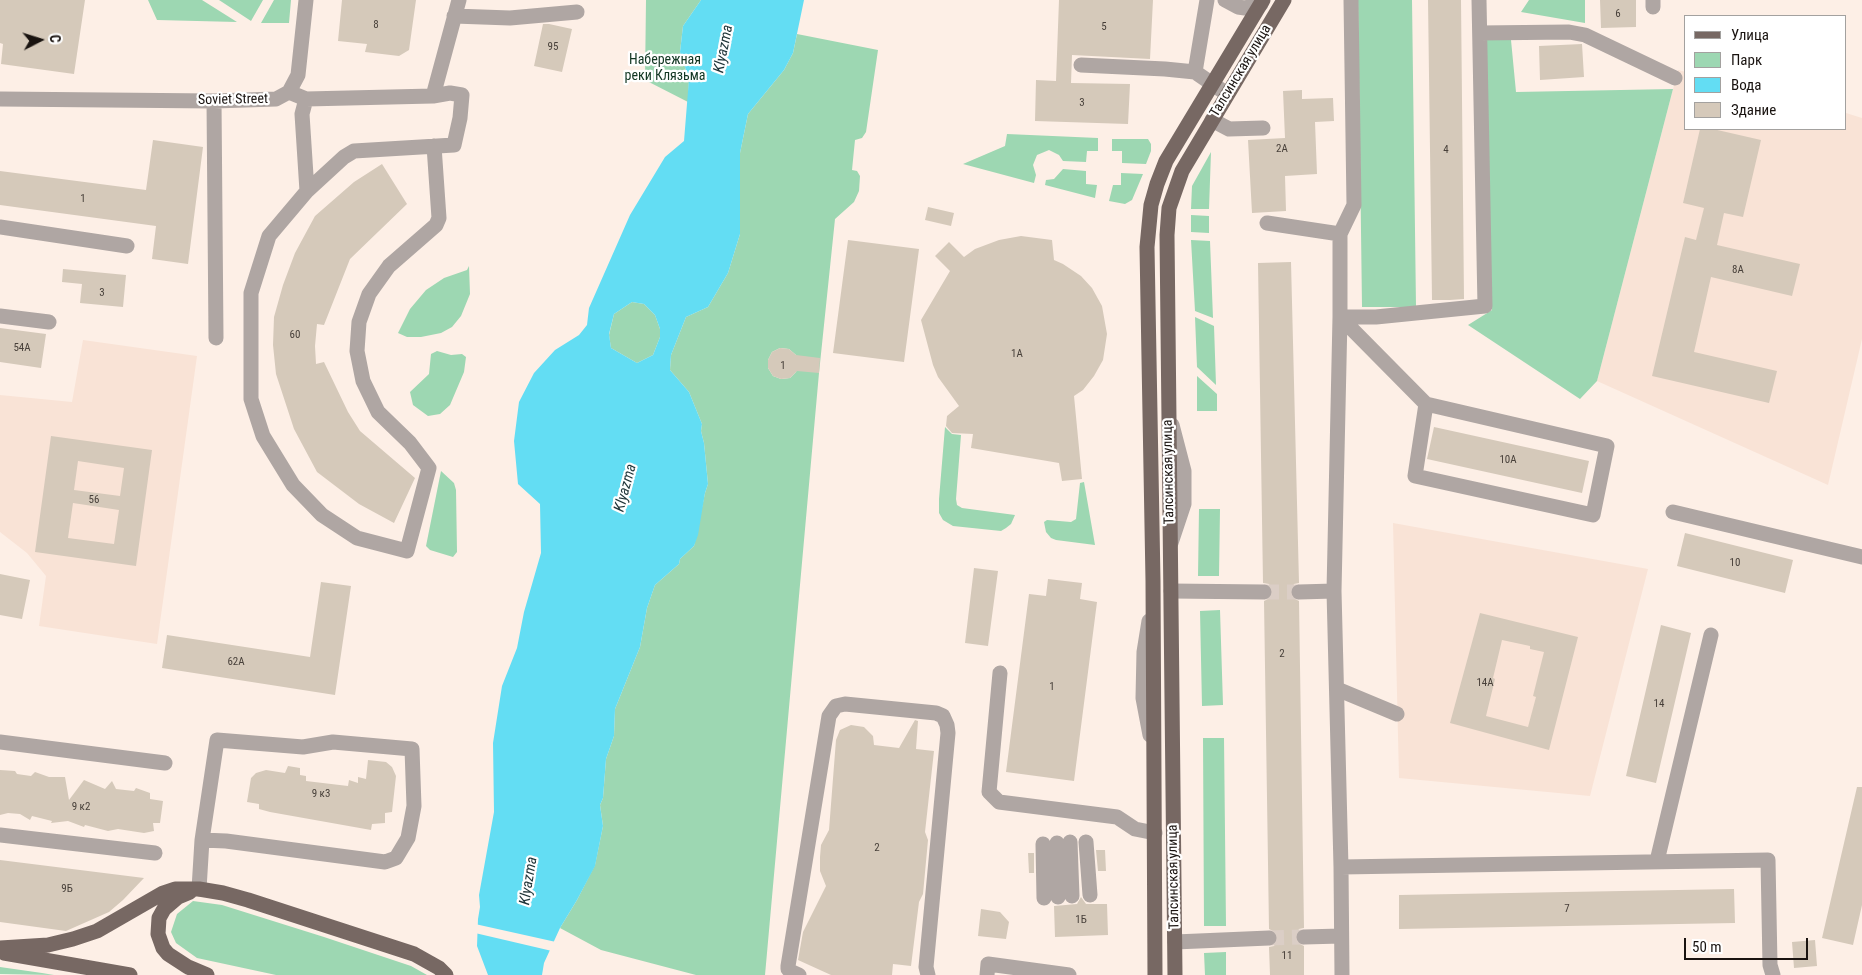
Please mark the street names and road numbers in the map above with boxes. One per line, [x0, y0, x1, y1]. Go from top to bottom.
street label: Талсинская улица [1207, 22, 1275, 120]
street label: Soviet Street [198, 91, 268, 109]
street label: Талсинская улица [1160, 419, 1178, 525]
street label: Талсинская улица [1165, 824, 1183, 930]

